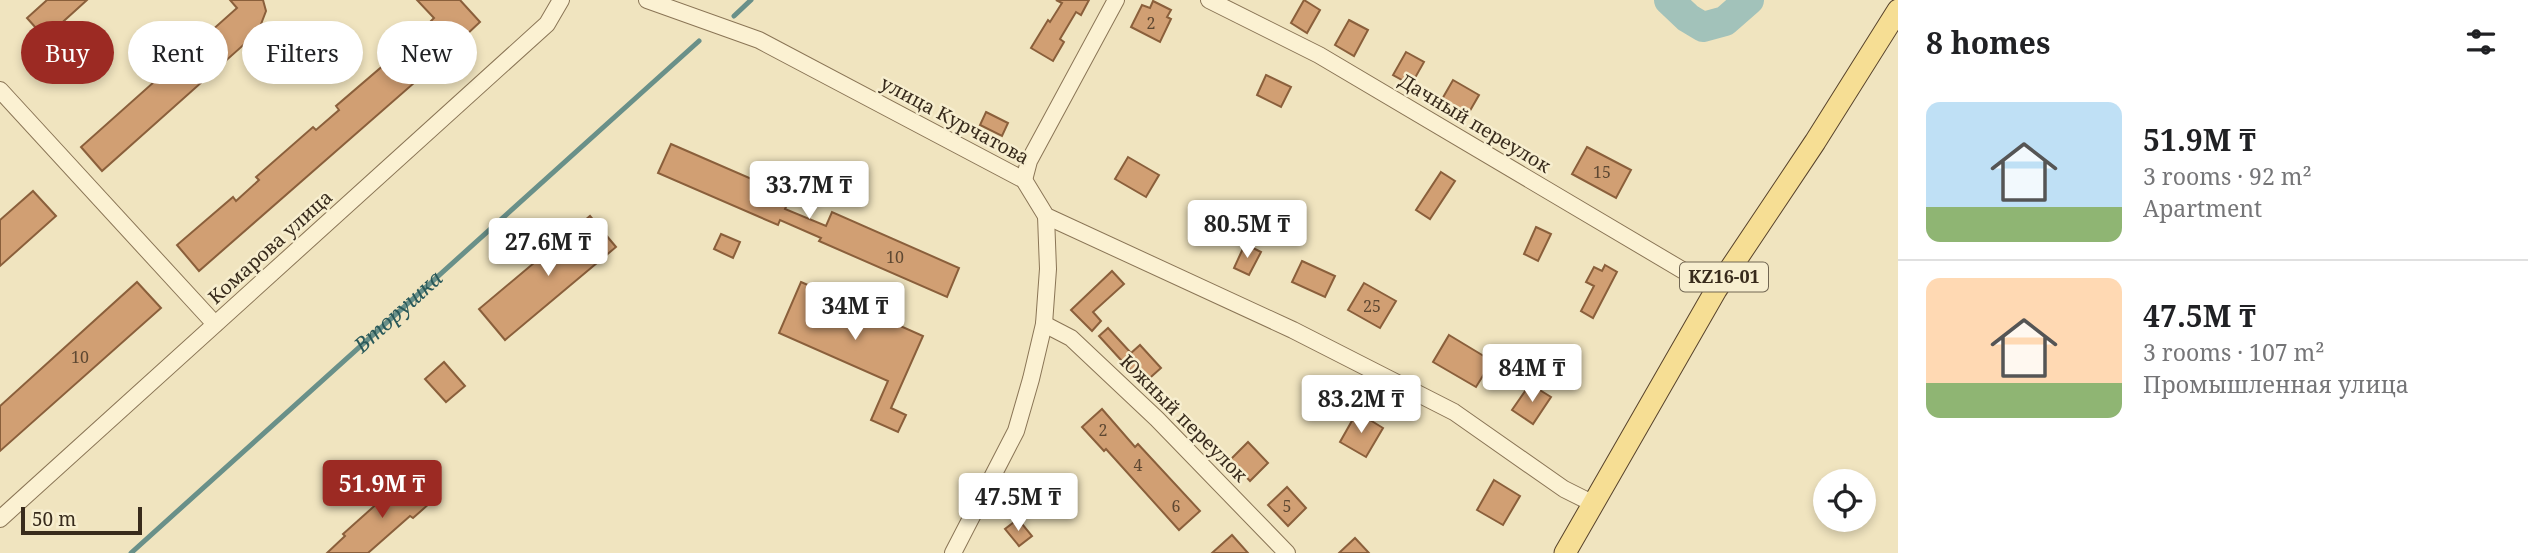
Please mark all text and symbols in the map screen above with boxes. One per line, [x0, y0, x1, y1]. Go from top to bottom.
house number: 2 [1147, 12, 1155, 34]
chip: Buy [21, 21, 114, 84]
chip: Rent [128, 21, 228, 84]
chip: Filters [242, 21, 363, 84]
chip: New [377, 21, 477, 84]
text: 8 homes [1926, 22, 2050, 63]
icon: filters [2462, 23, 2500, 61]
street label: Дачный переулок [1394, 67, 1556, 179]
street label: улица Курчатова [876, 70, 1034, 170]
text: 51.9M ₸ [2143, 119, 2256, 160]
icon: home [1982, 130, 2066, 214]
text: 3 rooms · 92 m² [2143, 160, 2312, 192]
house number: 15 [1593, 161, 1611, 183]
pin: 33.7M ₸ [744, 162, 874, 221]
text: 33.7M ₸ [766, 168, 852, 200]
street label: Комарова улица [202, 184, 338, 310]
text: Apartment [2143, 192, 2262, 224]
pin: 80.5M ₸ [1182, 201, 1312, 260]
text: 80.5M ₸ [1204, 207, 1290, 239]
pin: 27.6M ₸ [483, 218, 613, 278]
text: 27.6M ₸ [505, 225, 591, 257]
house number: 10 [886, 246, 904, 268]
road number: KZ16-01 [1680, 262, 1768, 292]
water label: Вторушка [347, 264, 448, 359]
pin: 34M ₸ [806, 282, 904, 342]
text: 34M ₸ [822, 289, 888, 321]
house number: 25 [1363, 295, 1381, 317]
text: 47.5M ₸ [2143, 295, 2256, 336]
icon: home [1982, 306, 2066, 390]
text: 3 rooms · 107 m² [2143, 336, 2325, 368]
pin: 84M ₸ [1483, 344, 1581, 404]
house number: 10 [71, 346, 89, 368]
street label: Южный переулок [1115, 349, 1254, 488]
text: 84M ₸ [1499, 351, 1565, 383]
text: Промышленная улица [2143, 368, 2409, 400]
pin: 83.2M ₸ [1296, 376, 1426, 435]
text: 83.2M ₸ [1318, 382, 1404, 414]
house number: 2 [1099, 419, 1107, 441]
house number: 4 [1134, 454, 1143, 476]
pin: 51.9M ₸ [317, 461, 447, 520]
text: 51.9M ₸ [339, 467, 425, 499]
map controls [1813, 469, 1876, 532]
button: locate [1813, 469, 1876, 532]
pin: 47.5M ₸ [953, 474, 1083, 533]
text: 47.5M ₸ [975, 480, 1061, 512]
house number: 6 [1172, 495, 1181, 517]
house number: 5 [1283, 495, 1291, 517]
scale bar [21, 504, 142, 536]
text: 50 m [32, 506, 76, 532]

